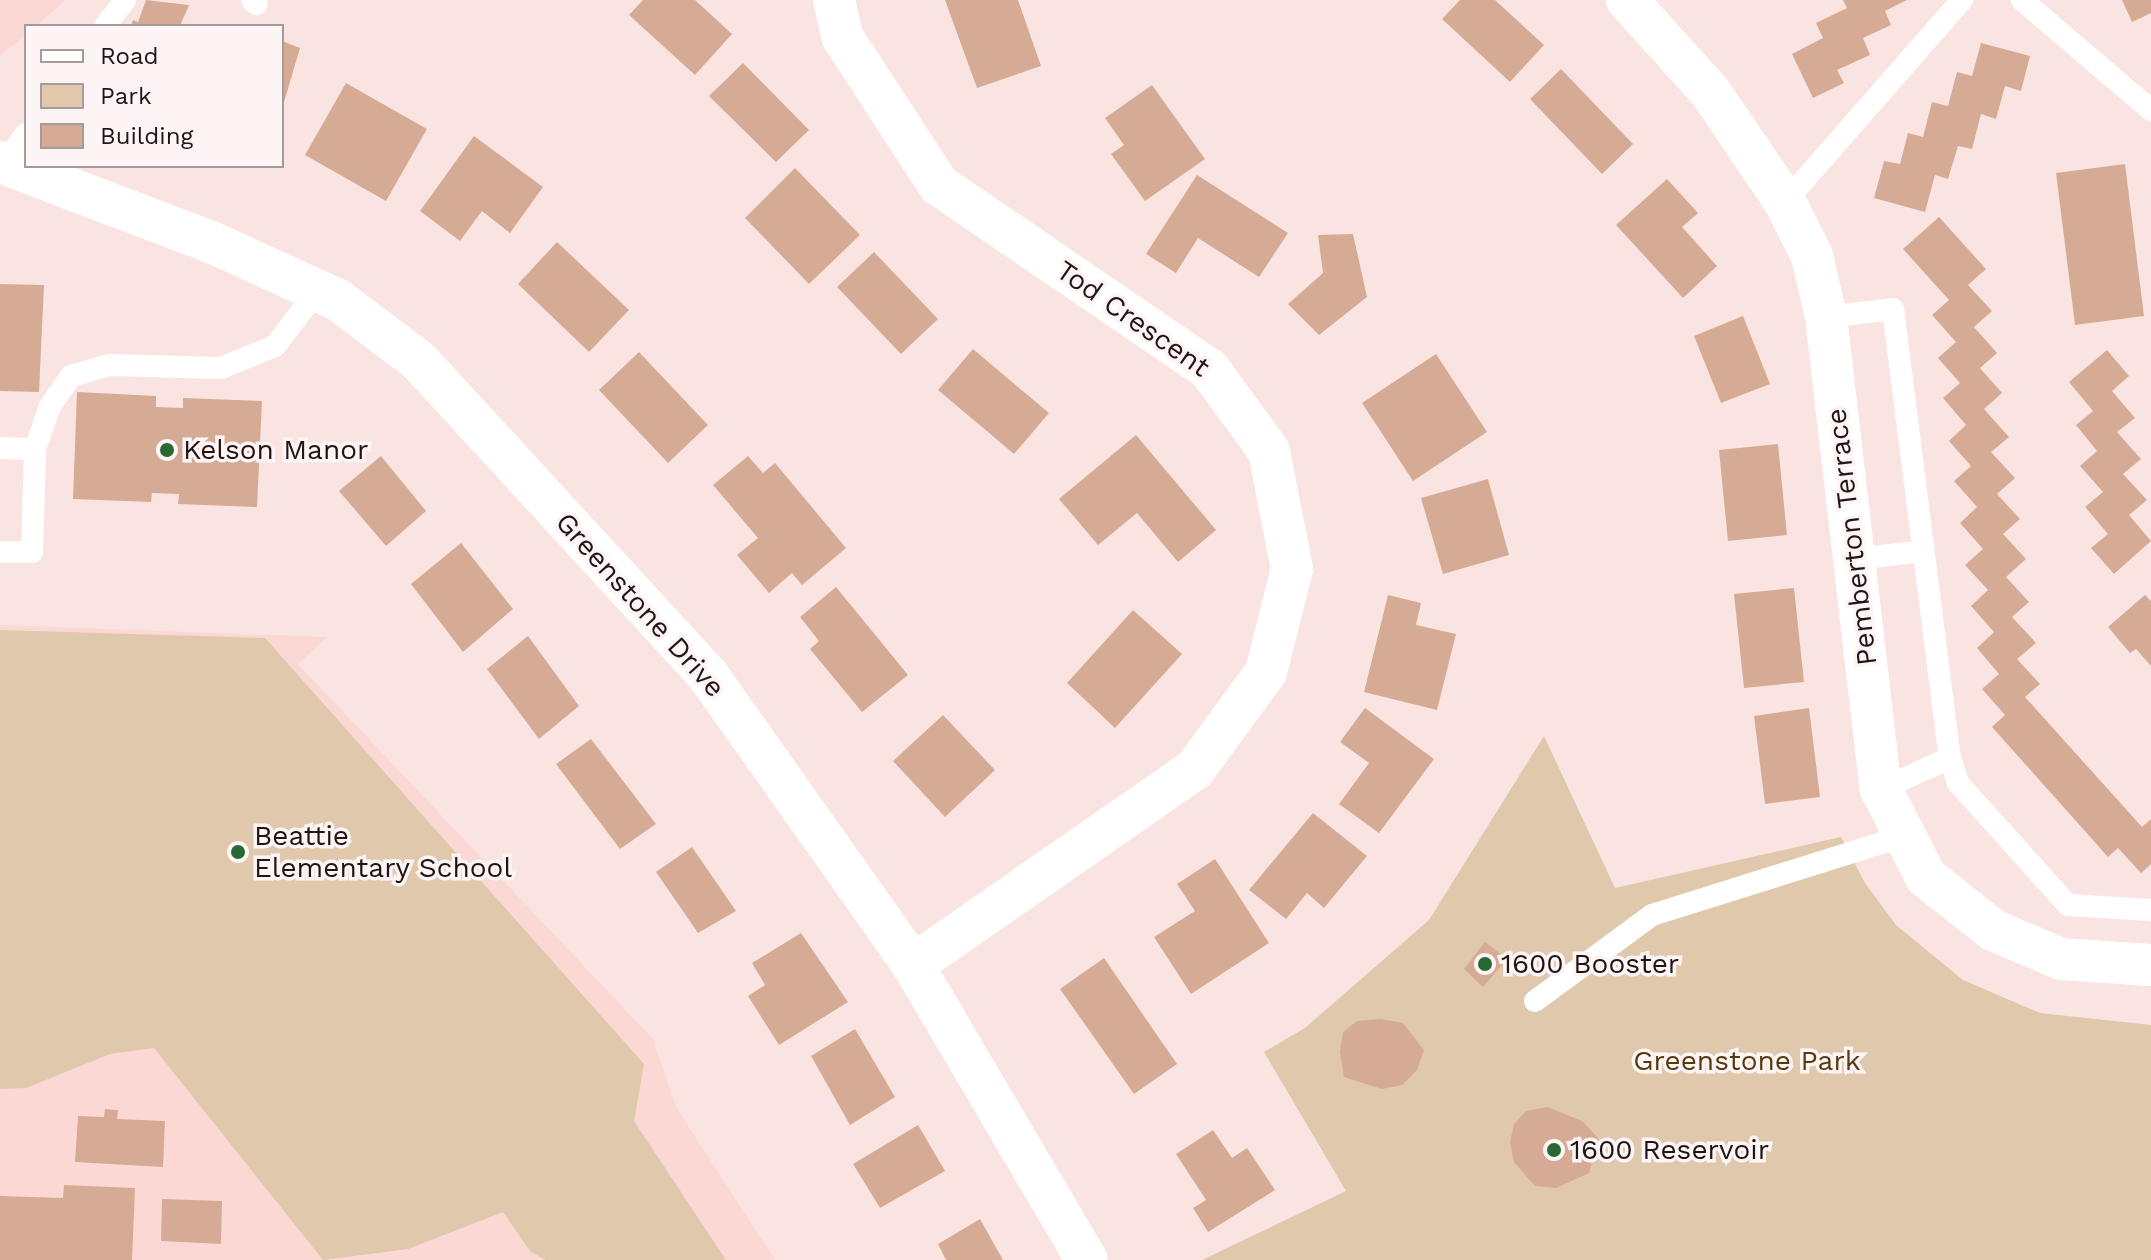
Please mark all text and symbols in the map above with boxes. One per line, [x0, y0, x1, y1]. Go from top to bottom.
legend [24, 24, 284, 168]
text: Road [100, 42, 159, 70]
text: Park [100, 82, 152, 110]
text: Building [100, 122, 193, 150]
street label: Tod Crescent [1050, 254, 1216, 384]
street label: Pemberton Terrace [1820, 406, 1884, 668]
place label: Kelson Manor [183, 433, 368, 467]
marker: Kelson Manor [158, 441, 176, 459]
street label: Greenstone Drive [548, 506, 732, 704]
place label: Beattie Elementary School [254, 819, 513, 885]
marker: Beattie Elementary School [229, 843, 247, 861]
place label: 1600 Booster [1501, 947, 1679, 981]
marker: 1600 Booster [1476, 955, 1494, 973]
park label: Greenstone Park [1633, 1044, 1861, 1078]
place label: 1600 Reservoir [1570, 1133, 1769, 1167]
marker: 1600 Reservoir [1545, 1141, 1563, 1159]

